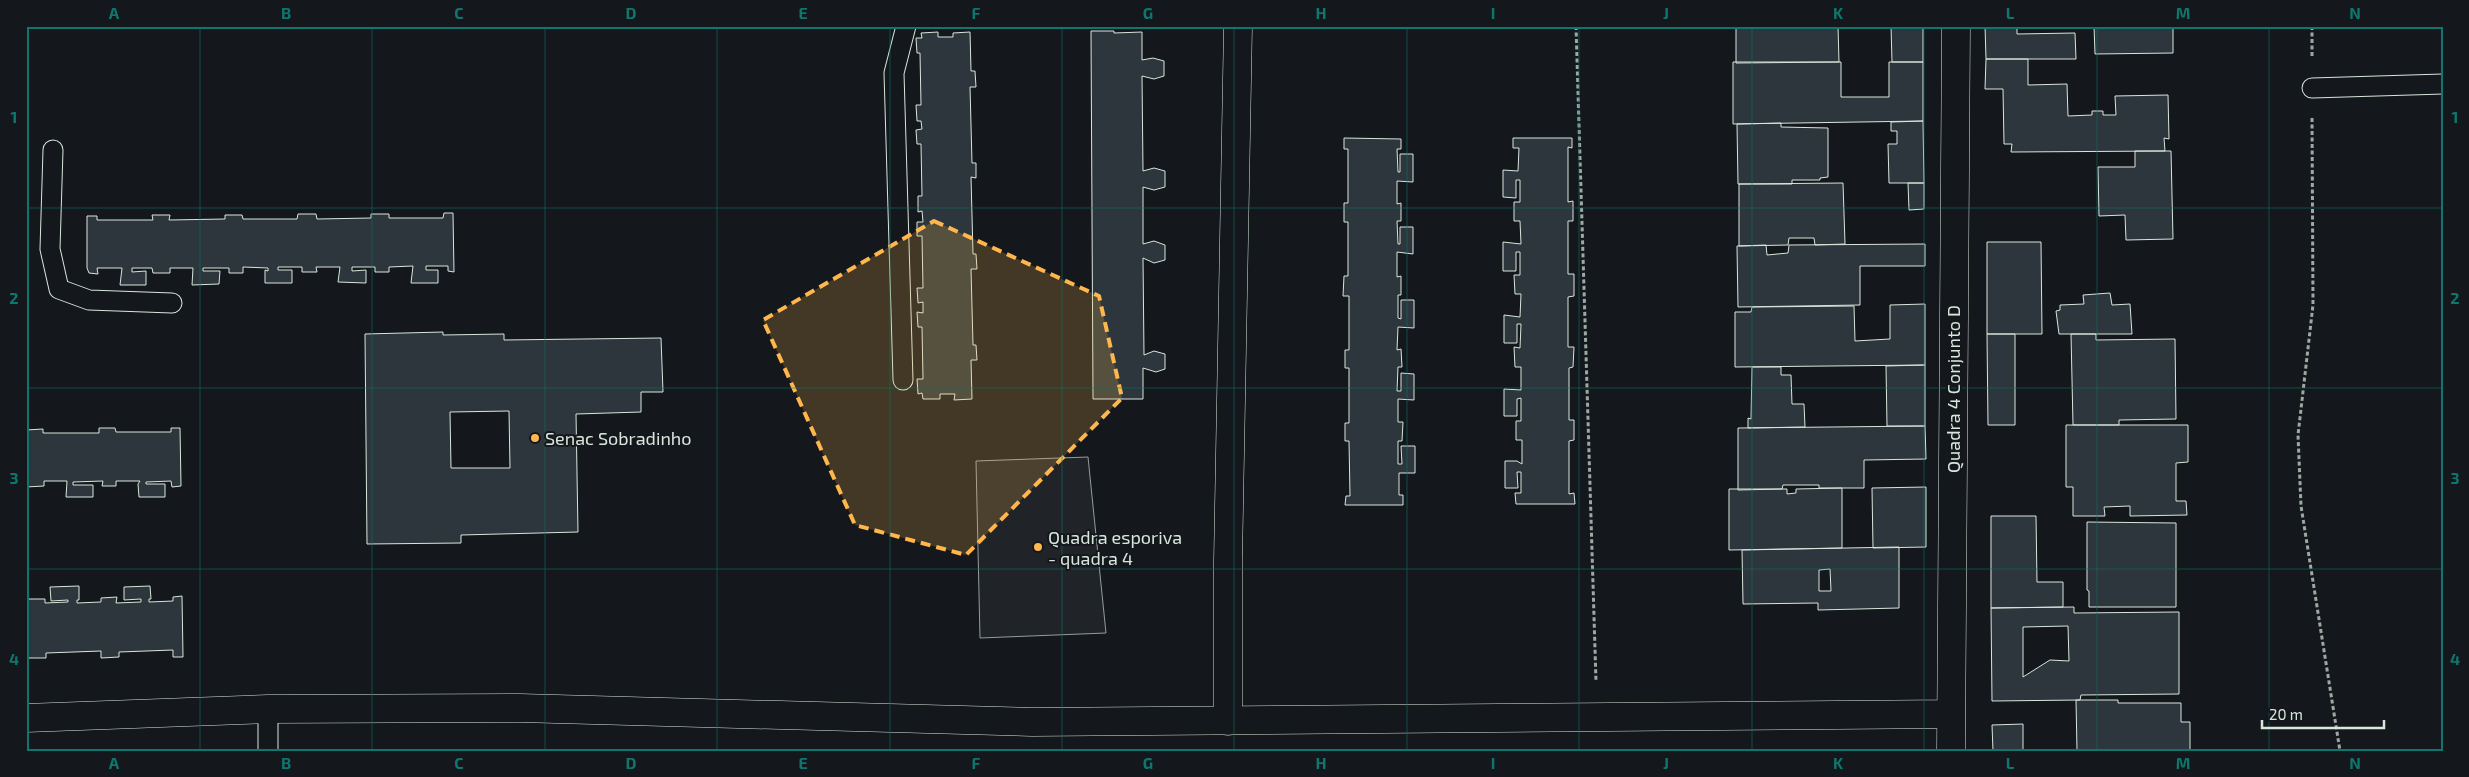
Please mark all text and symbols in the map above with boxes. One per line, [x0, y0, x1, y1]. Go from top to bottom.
text: A [109, 3, 120, 22]
text: B [281, 3, 291, 22]
text: C [454, 3, 464, 22]
text: D [626, 3, 637, 22]
text: E [798, 3, 808, 22]
text: F [972, 3, 981, 22]
text: G [1143, 3, 1153, 22]
text: H [1315, 3, 1327, 22]
text: I [1491, 3, 1495, 22]
text: J [1663, 3, 1669, 22]
text: K [1833, 3, 1844, 22]
text: L [2006, 3, 2015, 22]
text: M [2176, 3, 2190, 22]
text: N [2349, 3, 2361, 22]
text: 1 [11, 107, 17, 126]
text: 1 [2452, 107, 2458, 126]
text: 2 [9, 288, 19, 307]
text: 2 [2450, 288, 2460, 307]
street label: Quadra 4 Conjunto D [1942, 305, 1964, 473]
place label: Senac Sobradinho [545, 427, 692, 449]
marker: Senac Sobradinho [529, 432, 541, 444]
text: 3 [9, 468, 19, 487]
text: 3 [2450, 468, 2460, 487]
place label: Quadra esporiva - quadra 4 [1048, 526, 1182, 569]
marker: Quadra esporiva - quadra 4 [1032, 541, 1044, 553]
text: 4 [9, 649, 19, 668]
text: 4 [2450, 649, 2460, 668]
scale bar [2262, 697, 2384, 729]
text: 20 m [2269, 705, 2303, 723]
text: A [109, 753, 120, 772]
text: B [281, 753, 291, 772]
text: C [454, 753, 464, 772]
text: D [626, 753, 637, 772]
text: E [798, 753, 808, 772]
text: F [972, 753, 981, 772]
text: G [1143, 753, 1153, 772]
text: H [1315, 753, 1327, 772]
text: I [1491, 753, 1495, 772]
text: J [1663, 753, 1669, 772]
text: K [1833, 753, 1844, 772]
text: L [2006, 753, 2015, 772]
text: M [2176, 753, 2190, 772]
text: N [2349, 753, 2361, 772]

